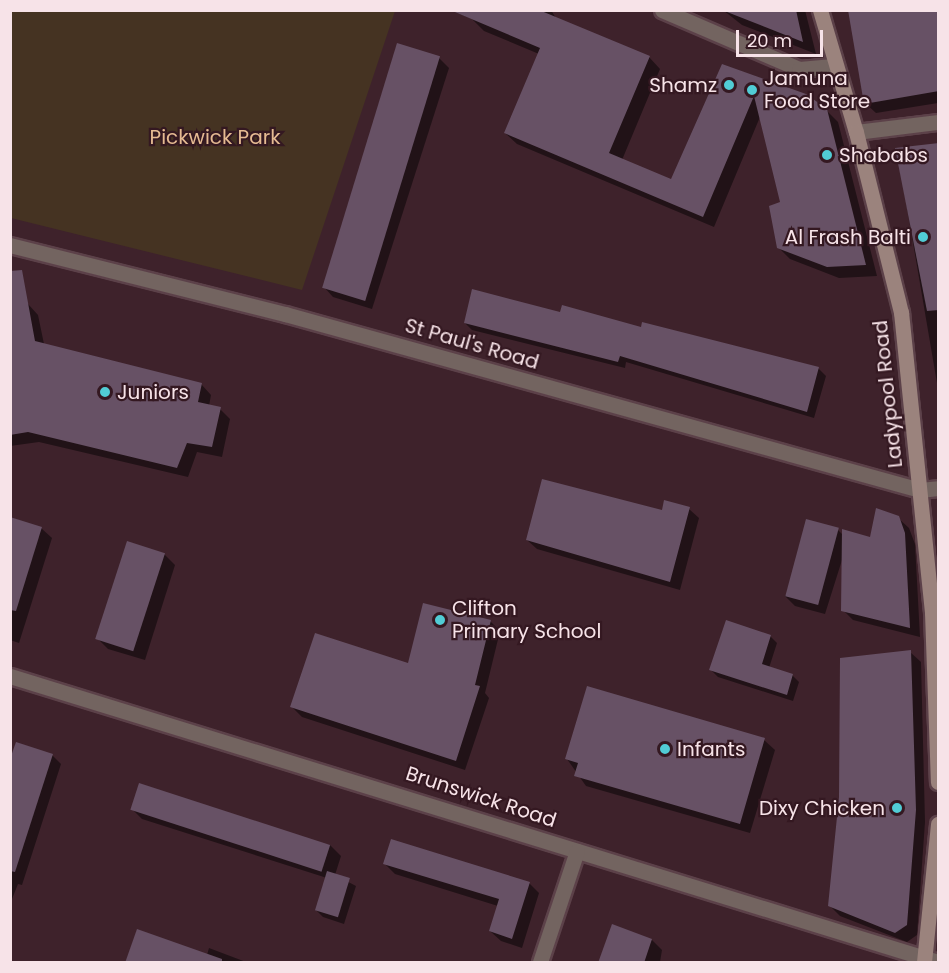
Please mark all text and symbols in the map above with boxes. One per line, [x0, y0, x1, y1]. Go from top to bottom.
scale bar [739, 18, 826, 56]
text: 20 m [747, 28, 792, 53]
place label: Jamuna Food Store [764, 66, 870, 113]
place label: Shamz [649, 73, 717, 97]
marker: Shamz [722, 78, 736, 92]
marker: Jamuna Food Store [745, 83, 759, 97]
park label: Pickwick Park [150, 125, 280, 149]
place label: Shababs [839, 143, 928, 167]
marker: Shababs [820, 148, 834, 162]
place label: Al Frash Balti [785, 225, 911, 249]
marker: Al Frash Balti [916, 230, 930, 244]
street label: St Paul's Road [402, 313, 542, 375]
street label: Ladypool Road [868, 319, 908, 469]
place label: Juniors [117, 380, 189, 404]
marker: Juniors [98, 385, 112, 399]
place label: Clifton Primary School [452, 596, 601, 643]
marker: Clifton Primary School [433, 613, 447, 627]
place label: Infants [677, 737, 745, 761]
marker: Infants [658, 742, 672, 756]
street label: Brunswick Road [403, 761, 559, 833]
place label: Dixy Chicken [759, 796, 885, 820]
marker: Dixy Chicken [890, 801, 904, 815]

